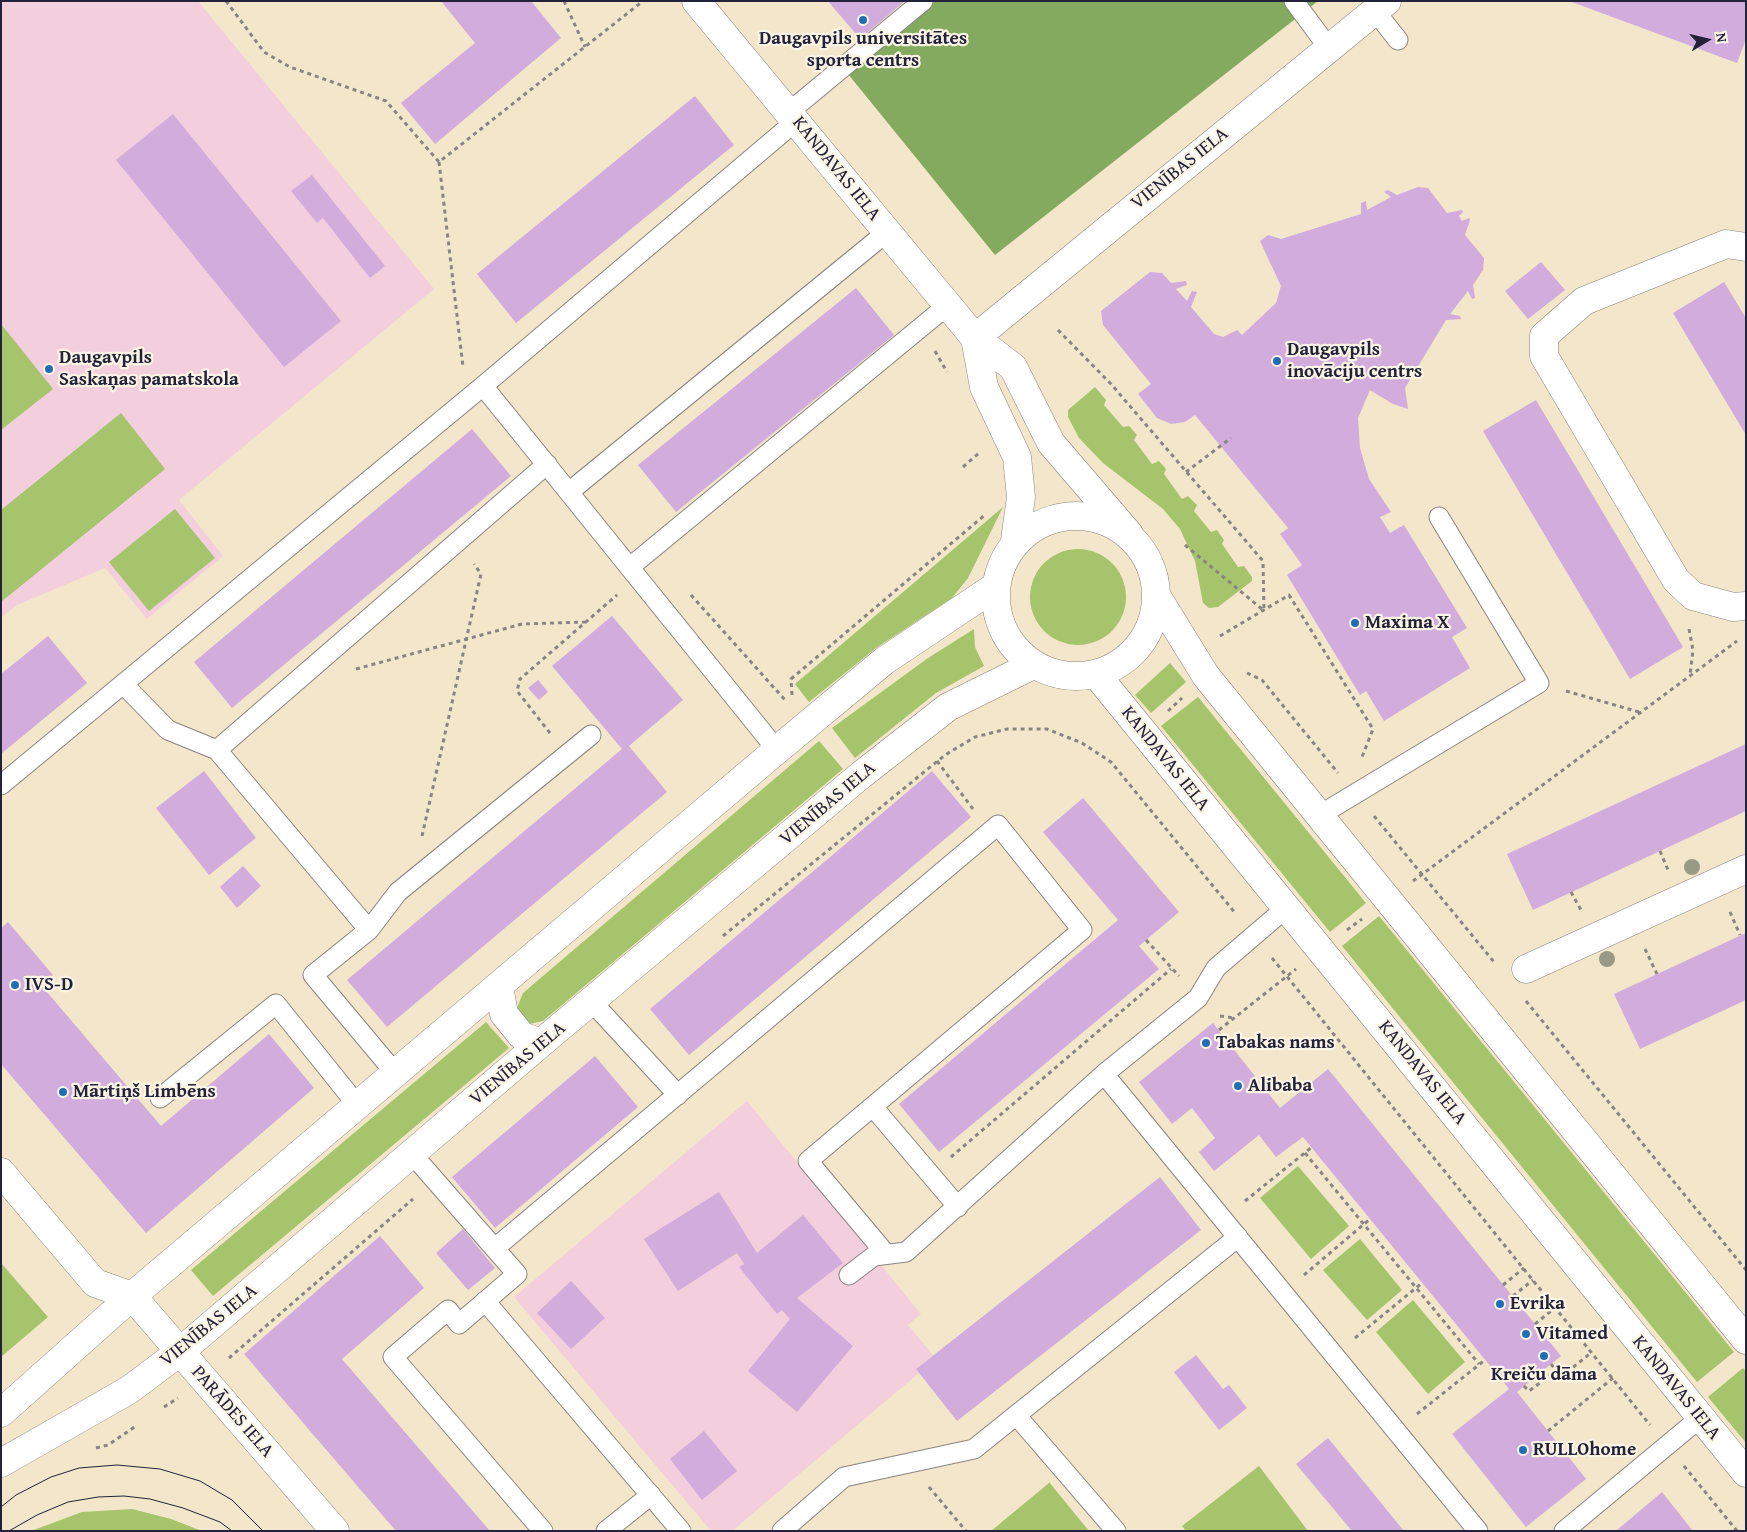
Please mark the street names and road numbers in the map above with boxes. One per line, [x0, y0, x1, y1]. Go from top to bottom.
street label: KANDAVAS IELA [787, 112, 885, 226]
street label: VIENĪBAS IELA [1127, 123, 1233, 215]
street label: KANDAVAS IELA [1116, 702, 1214, 816]
street label: VIENĪBAS IELA [775, 757, 881, 851]
street label: KANDAVAS IELA [1373, 1016, 1471, 1130]
street label: VIENĪBAS IELA [465, 1017, 571, 1111]
street label: VIENĪBAS IELA [156, 1280, 262, 1372]
street label: KANDAVAS IELA [1627, 1331, 1725, 1445]
street label: PARĀDES IELA [186, 1362, 278, 1462]

